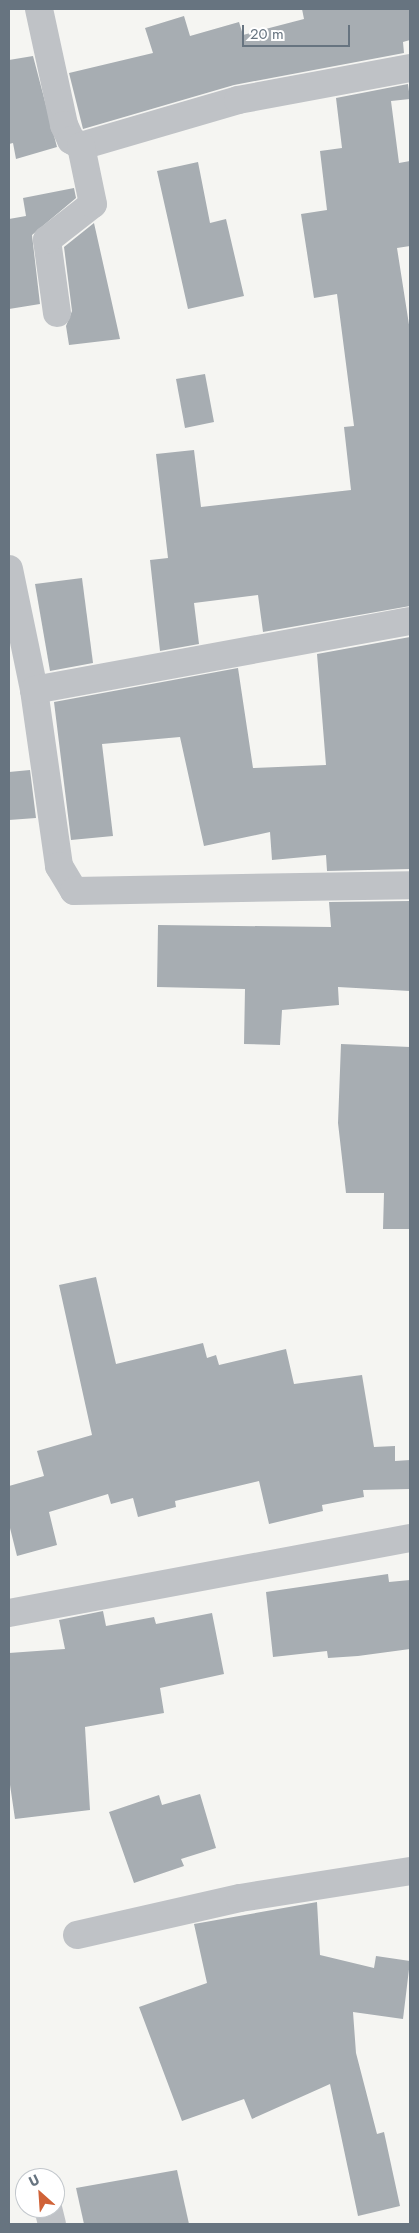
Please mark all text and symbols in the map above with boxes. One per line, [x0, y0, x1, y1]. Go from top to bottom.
scale bar [244, 15, 352, 47]
text: 20 m [250, 23, 284, 45]
north arrow [15, 2168, 65, 2218]
text: U [25, 2169, 43, 2192]

